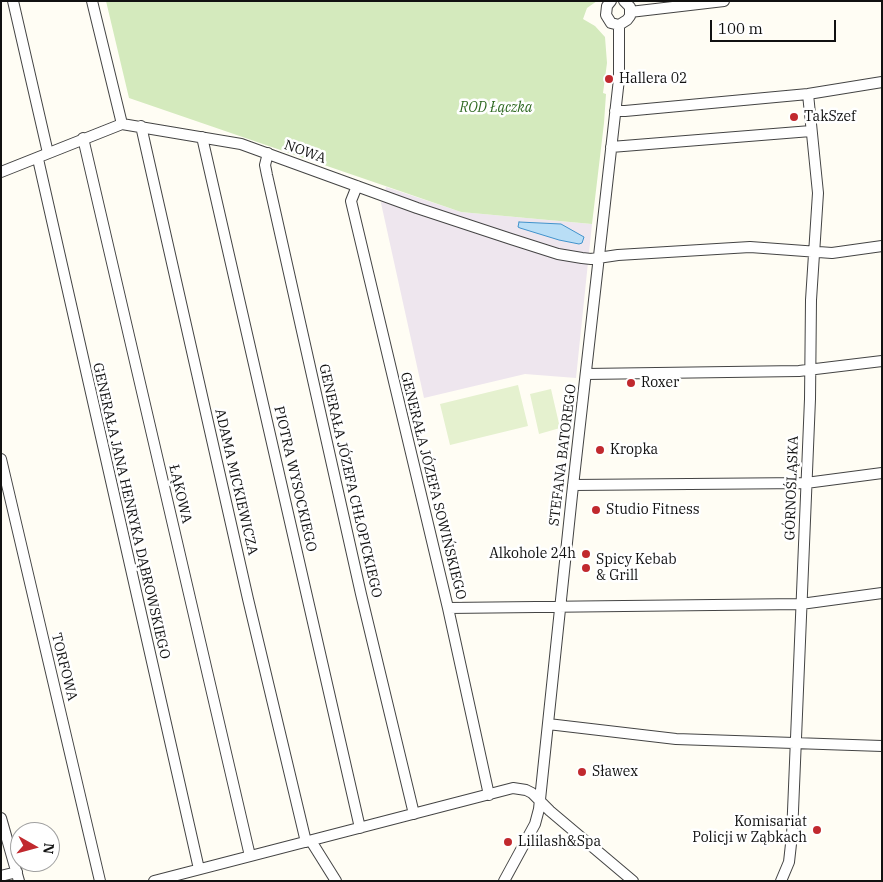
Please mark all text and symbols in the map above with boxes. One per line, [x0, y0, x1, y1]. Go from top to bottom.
scale bar [713, 10, 839, 42]
text: 100 m [718, 19, 763, 38]
place label: Hallera 02 [619, 71, 687, 87]
marker: Hallera 02 [603, 73, 615, 85]
park label: ROD Łączka [460, 100, 532, 116]
place label: TakSzef [804, 109, 856, 125]
marker: TakSzef [788, 111, 800, 123]
street label: NOWA [282, 137, 328, 167]
street label: GENERAŁA JANA HENRYKA DĄBROWSKIEGO [89, 361, 173, 661]
street label: GENERAŁA JÓZEFA CHŁOPICKIEGO [315, 362, 385, 600]
street label: GENERAŁA JÓZEFA SOWIŃSKIEGO [397, 370, 469, 602]
place label: Roxer [641, 375, 679, 391]
marker: Roxer [625, 377, 637, 389]
street label: STEFANA BATOREGO [546, 383, 580, 527]
street label: PIOTRA WYSOCKIEGO [270, 405, 320, 553]
street label: ADAMA MICKIEWICZA [211, 407, 261, 557]
street label: GÓRNOŚLĄSKA [782, 435, 802, 541]
place label: Kropka [610, 442, 658, 458]
marker: Kropka [594, 444, 606, 456]
street label: ŁĄKOWA [165, 463, 195, 525]
place label: Studio Fitness [606, 502, 700, 518]
marker: Studio Fitness [590, 504, 602, 516]
place label: Alkohole 24h [489, 546, 576, 562]
marker: Alkohole 24h [580, 548, 592, 560]
place label: Spicy Kebab & Grill [596, 552, 677, 584]
marker: Spicy Kebab & Grill [580, 562, 592, 574]
street label: TORFOWA [47, 631, 81, 703]
place label: Sławex [592, 764, 638, 780]
marker: Sławex [576, 766, 588, 778]
place label: Komisariat Policji w Ząbkach [692, 814, 807, 846]
north arrow [10, 822, 60, 872]
marker: Komisariat Policji w Ząbkach [811, 824, 823, 836]
place label: Lililash&Spa [518, 834, 601, 850]
marker: Lililash&Spa [502, 836, 514, 848]
text: N [39, 842, 59, 855]

